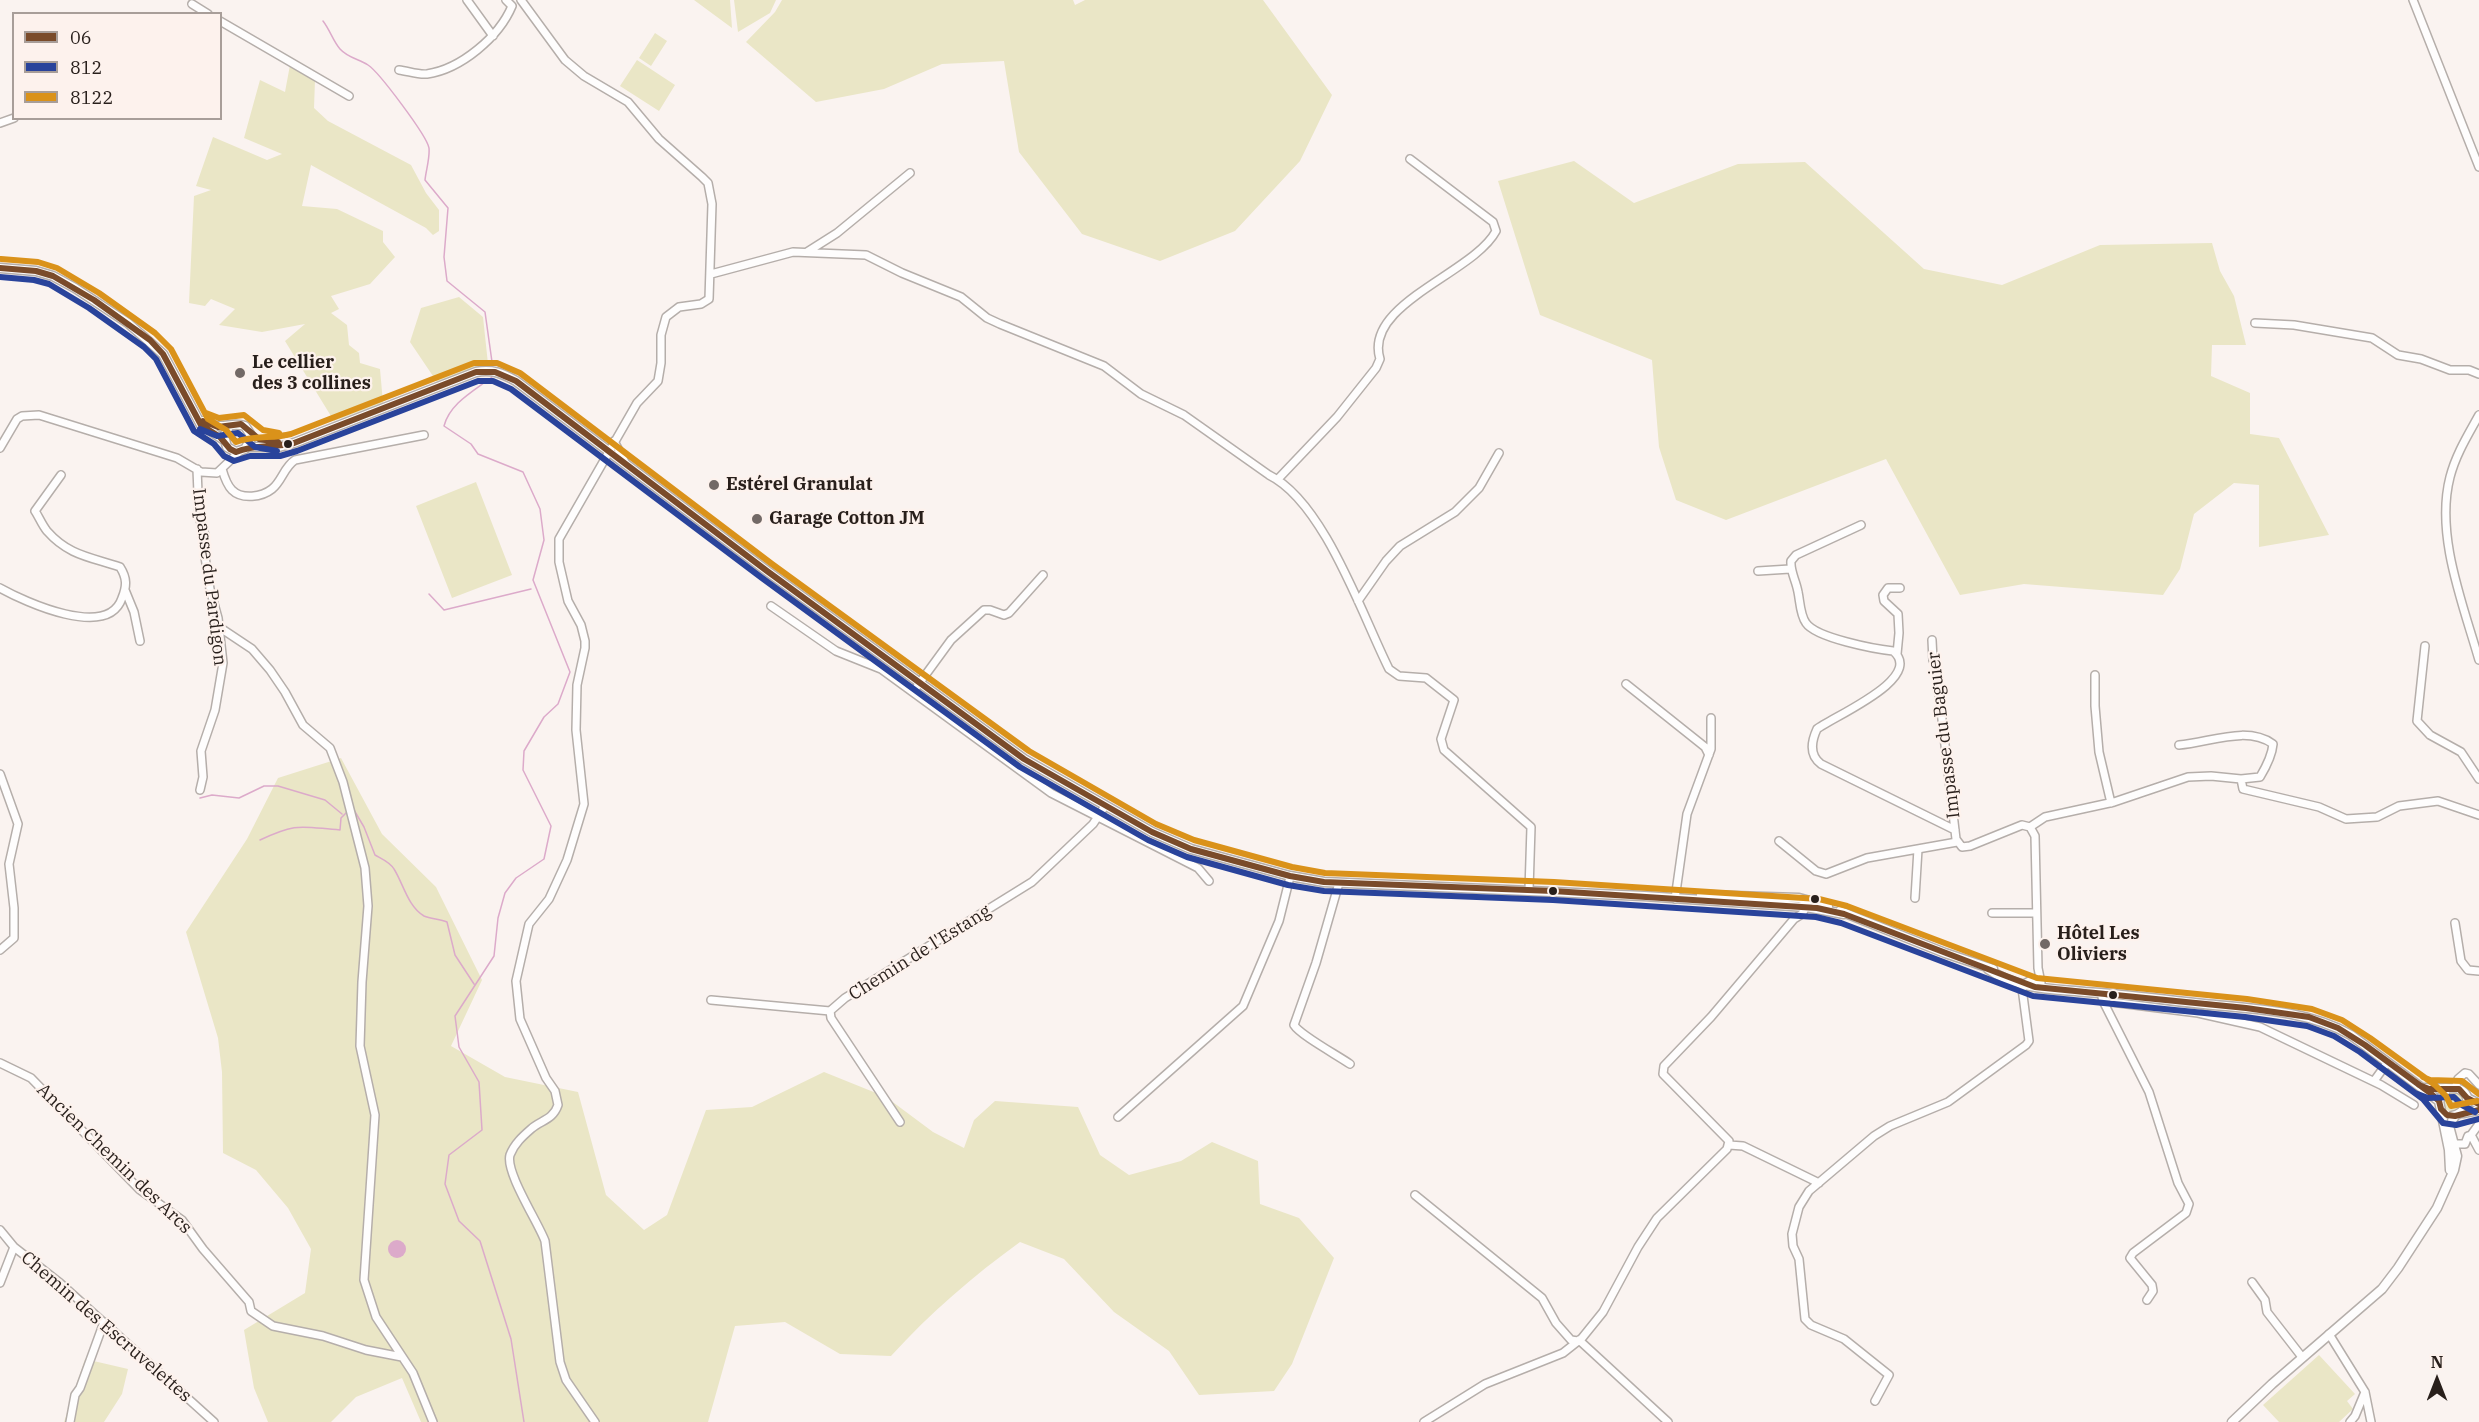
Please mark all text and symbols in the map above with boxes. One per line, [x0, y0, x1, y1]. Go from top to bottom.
legend [12, 12, 222, 120]
text: 06 [70, 26, 92, 49]
text: 812 [70, 56, 102, 79]
text: 8122 [70, 86, 113, 109]
place label: Le cellier des 3 collines [252, 352, 371, 394]
marker: Le cellier des 3 collines [233, 366, 247, 380]
unlabelled marker [282, 438, 294, 450]
place label: Estérel Granulat [726, 474, 872, 496]
marker: Estérel Granulat [707, 478, 721, 492]
street label: Impasse du Pardigon [187, 487, 231, 667]
place label: Garage Cotton JM [769, 508, 925, 530]
marker: Garage Cotton JM [750, 512, 764, 526]
street label: Impasse du Baguier [1923, 650, 1965, 820]
unlabelled marker [1547, 885, 1559, 897]
unlabelled marker [1809, 893, 1821, 905]
street label: Chemin de l'Estang [845, 901, 995, 1005]
place label: Hôtel Les Oliviers [2057, 923, 2140, 966]
marker: Hôtel Les Oliviers [2038, 937, 2052, 951]
unlabelled marker [2107, 989, 2119, 1001]
street label: Ancien Chemin des Arcs [32, 1079, 196, 1239]
street label: Chemin des Escruvelettes [16, 1247, 196, 1407]
north arrow [2407, 1350, 2467, 1410]
text: N [2431, 1352, 2443, 1372]

